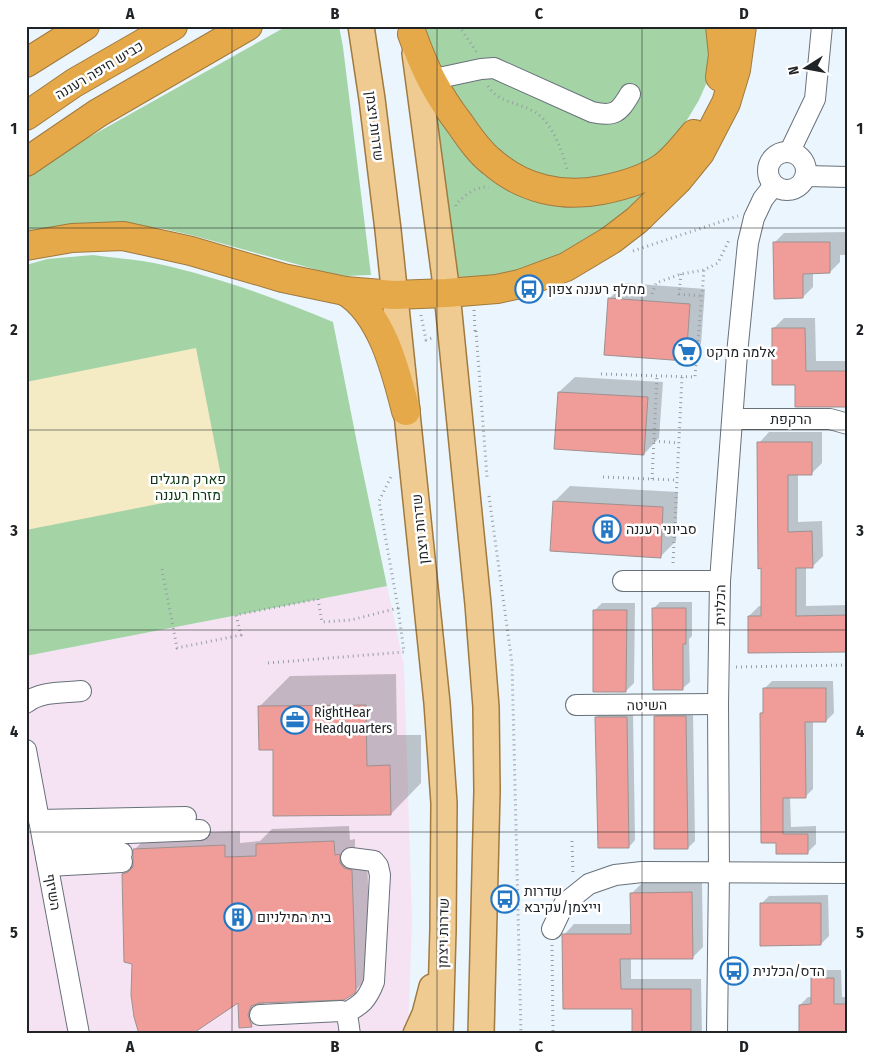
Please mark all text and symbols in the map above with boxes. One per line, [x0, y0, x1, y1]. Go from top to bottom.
text: A [125, 4, 135, 23]
text: B [331, 4, 340, 23]
text: C [535, 4, 544, 23]
text: D [739, 4, 749, 23]
street label: כביש חיפה רעננה [52, 37, 146, 103]
north arrow [782, 42, 832, 92]
text: N [785, 65, 803, 76]
street label: שדרות ויצמן [362, 90, 387, 162]
text: 1 [11, 119, 17, 138]
text: 1 [857, 119, 863, 138]
bus stop icon: מחלף רעננה צפון [514, 274, 544, 304]
place label: מחלף רעננה צפון [548, 281, 645, 298]
text: 2 [9, 320, 18, 339]
text: 2 [855, 320, 864, 339]
supermarket icon: אלמה מרקט [672, 337, 702, 367]
place label: אלמה מרקט [706, 344, 776, 361]
street label: הרקפת [770, 411, 812, 428]
park label: פארק מנגלים מזרח רעננה [150, 471, 226, 504]
street label: שדרות ויצמן [408, 493, 433, 565]
building icon: סביוני רעננה [592, 514, 622, 544]
text: 3 [9, 521, 18, 540]
place label: סביוני רעננה [626, 521, 697, 538]
text: 3 [855, 521, 864, 540]
street label: הכלנית [712, 584, 729, 626]
street label: השיטה [627, 697, 667, 714]
place label: RightHear Headquarters [314, 704, 392, 737]
office icon: RightHear Headquarters [280, 705, 310, 735]
text: 4 [10, 722, 18, 741]
text: 4 [856, 722, 864, 741]
street label: השיזף [41, 872, 64, 912]
place label: שדרות וייצמן/עקיבא [524, 883, 601, 916]
bus stop icon: שדרות וייצמן/עקיבא [490, 884, 520, 914]
street label: שדרות ויצמן [434, 898, 453, 968]
building icon: בית המילניום [223, 902, 253, 932]
place label: בית המילניום [257, 909, 332, 926]
text: 5 [10, 923, 18, 942]
text: 5 [856, 923, 864, 942]
bus stop icon: הדס/הכלנית [719, 956, 749, 986]
place label: הדס/הכלנית [753, 963, 825, 980]
text: A [125, 1037, 135, 1056]
text: B [331, 1037, 340, 1056]
text: C [535, 1037, 544, 1056]
text: D [739, 1037, 749, 1056]

